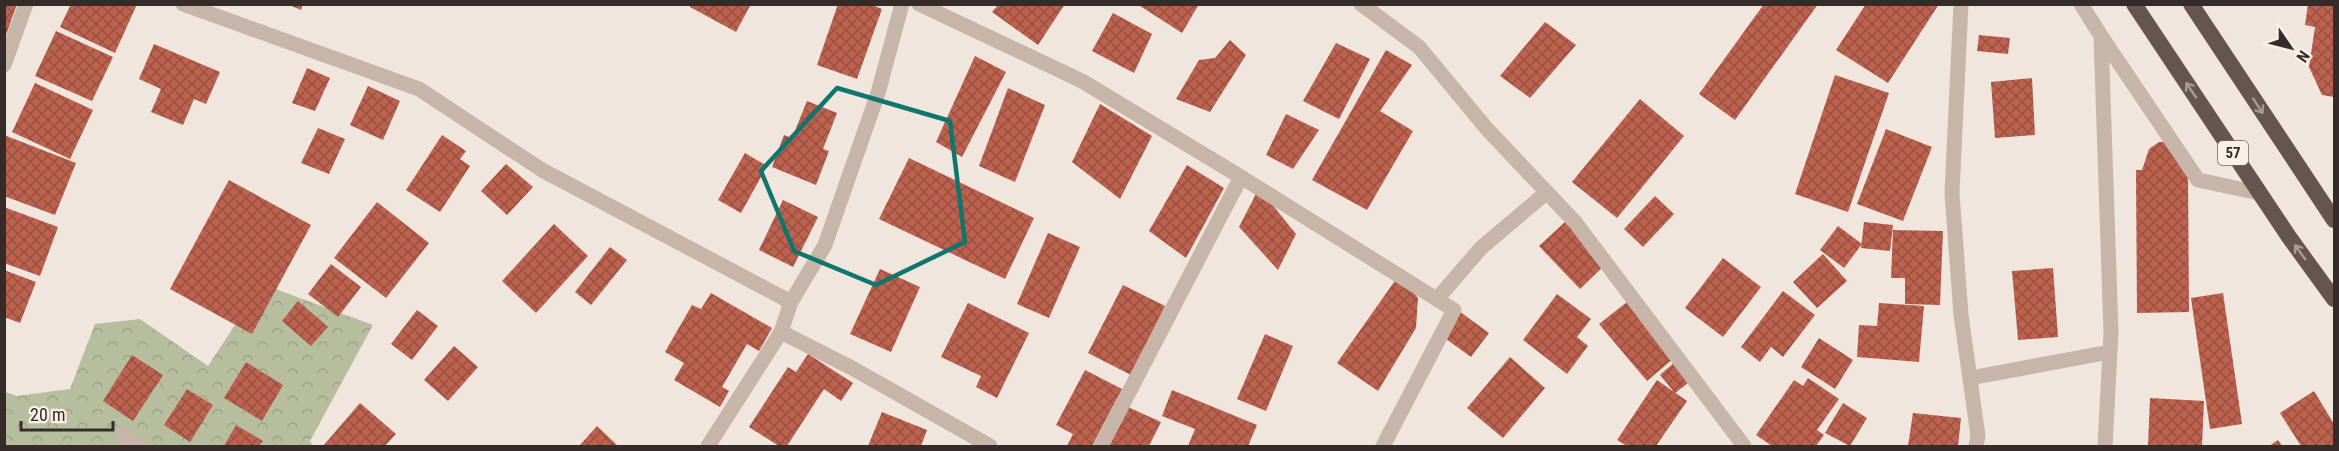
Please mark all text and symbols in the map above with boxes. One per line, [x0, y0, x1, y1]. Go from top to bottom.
north arrow [2261, 18, 2321, 78]
text: N [2292, 47, 2313, 66]
one-way arrow [2185, 82, 2197, 99]
one-way arrow [2252, 97, 2264, 114]
road number: 57 [2218, 141, 2248, 165]
one-way arrow [2294, 244, 2306, 260]
scale bar [21, 394, 112, 432]
text: 20 m [30, 404, 65, 425]

